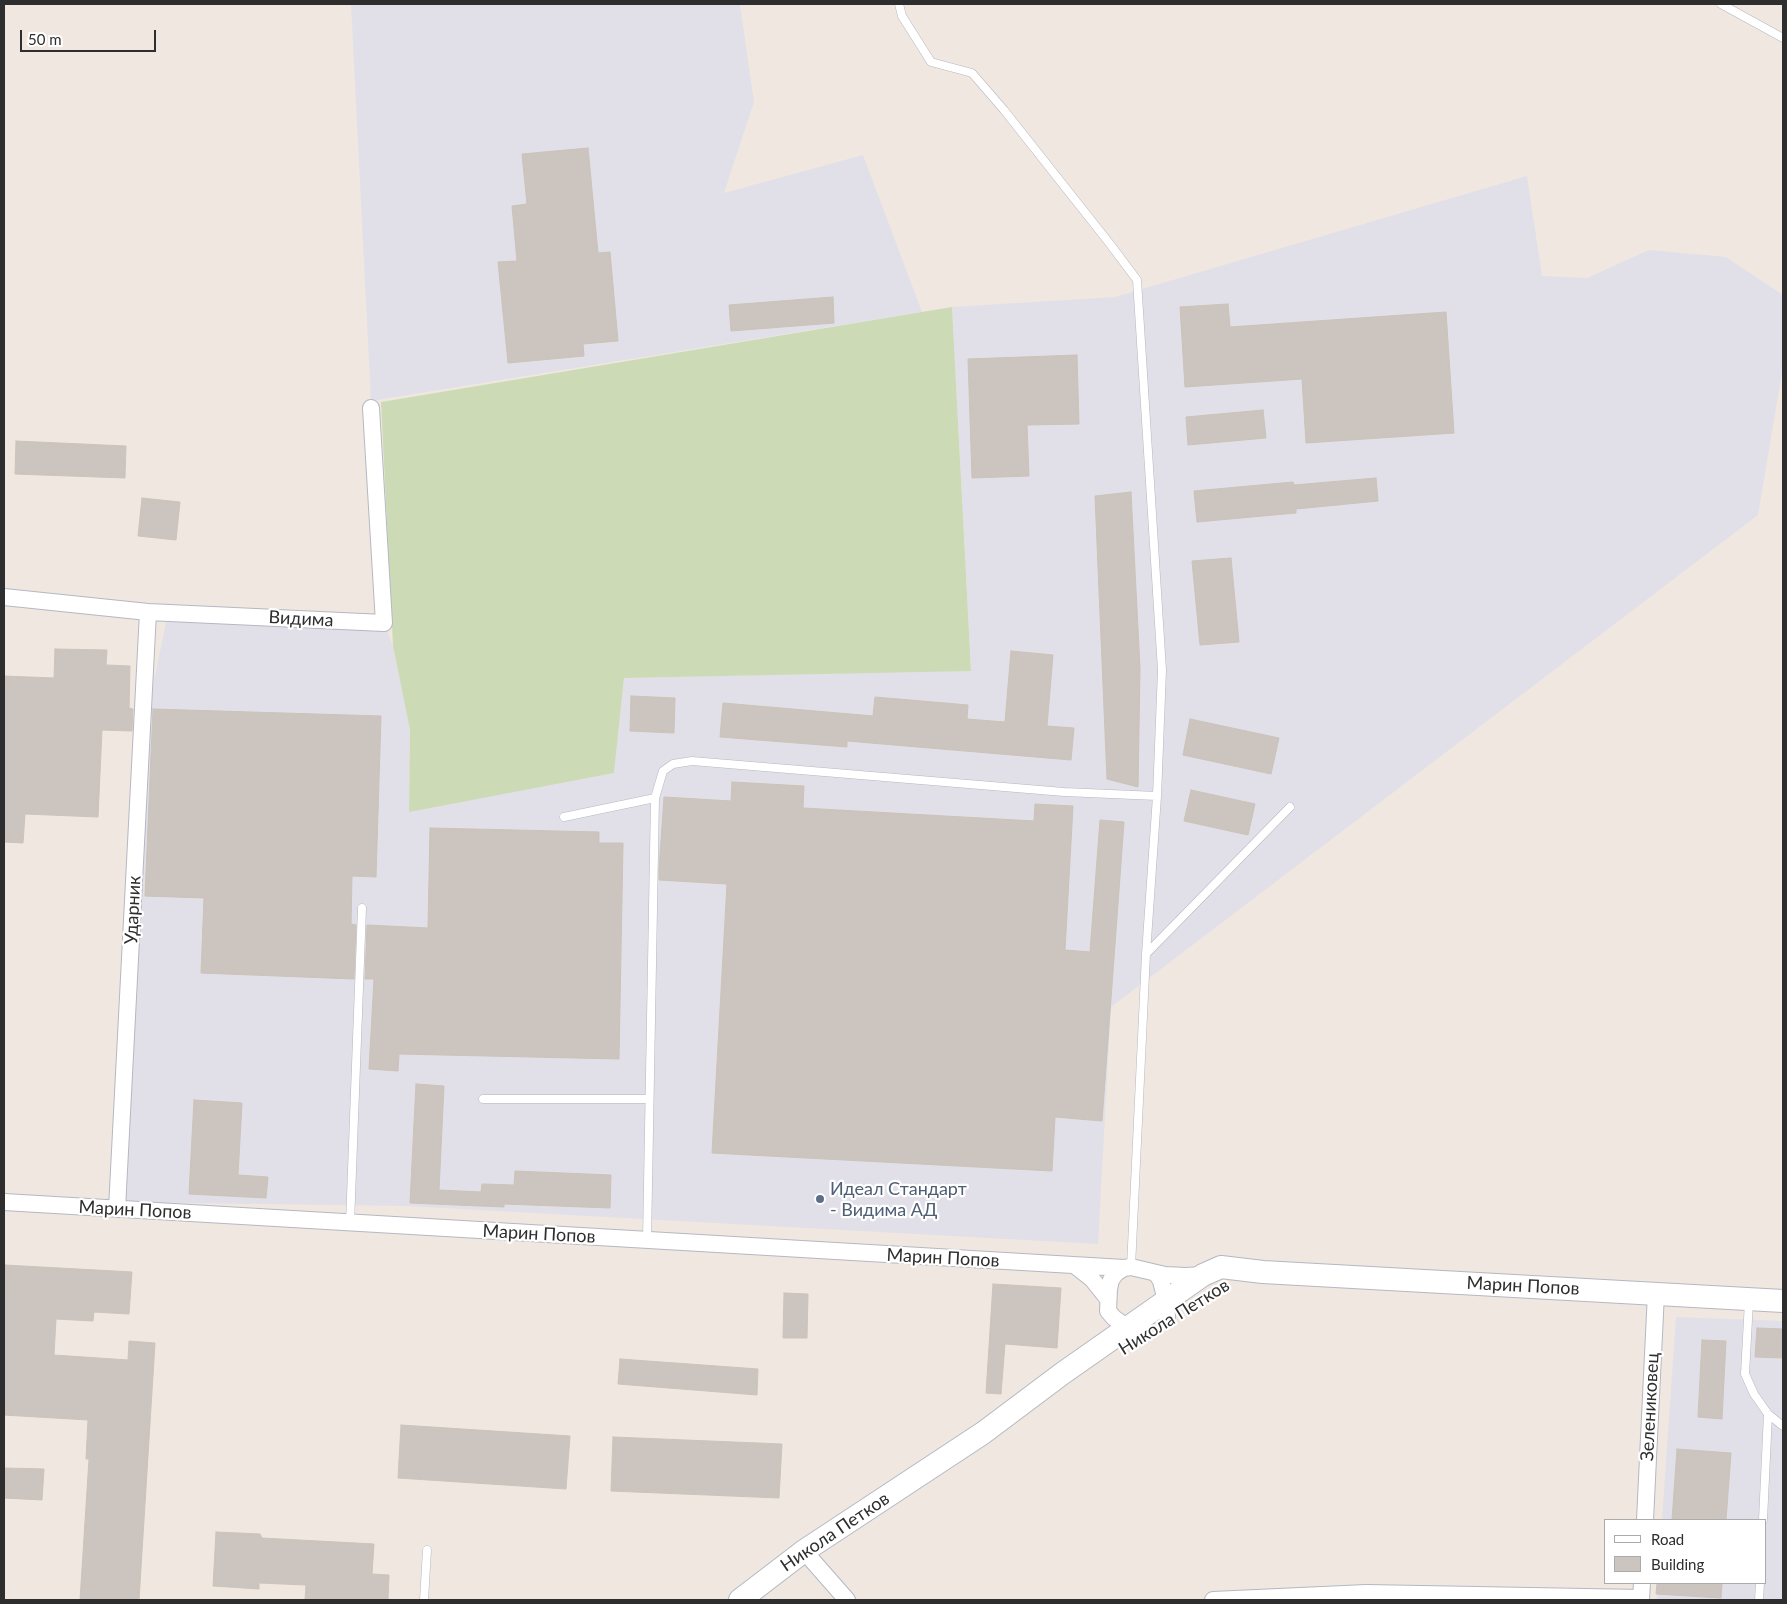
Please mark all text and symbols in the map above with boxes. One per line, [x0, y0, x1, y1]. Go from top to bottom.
scale bar [22, 20, 159, 52]
text: 50 m [28, 30, 62, 48]
street label: Видима [268, 607, 334, 631]
street label: Ударник [120, 875, 146, 945]
place label: Идеал Стандарт - Видима АД [830, 1178, 967, 1220]
marker: Идеал Стандарт - Видима АД [814, 1193, 826, 1205]
street label: Марин Попов [78, 1196, 192, 1224]
street label: Марин Попов [482, 1220, 596, 1248]
street label: Марин Попов [886, 1244, 1000, 1272]
street label: Марин Попов [1466, 1272, 1580, 1300]
street label: Никола Петков [1115, 1274, 1233, 1360]
street label: Зелениковец [1636, 1352, 1664, 1462]
street label: Никола Петков [777, 1488, 893, 1576]
legend [1604, 1519, 1767, 1584]
text: Road [1651, 1530, 1684, 1548]
text: Building [1651, 1555, 1704, 1573]

